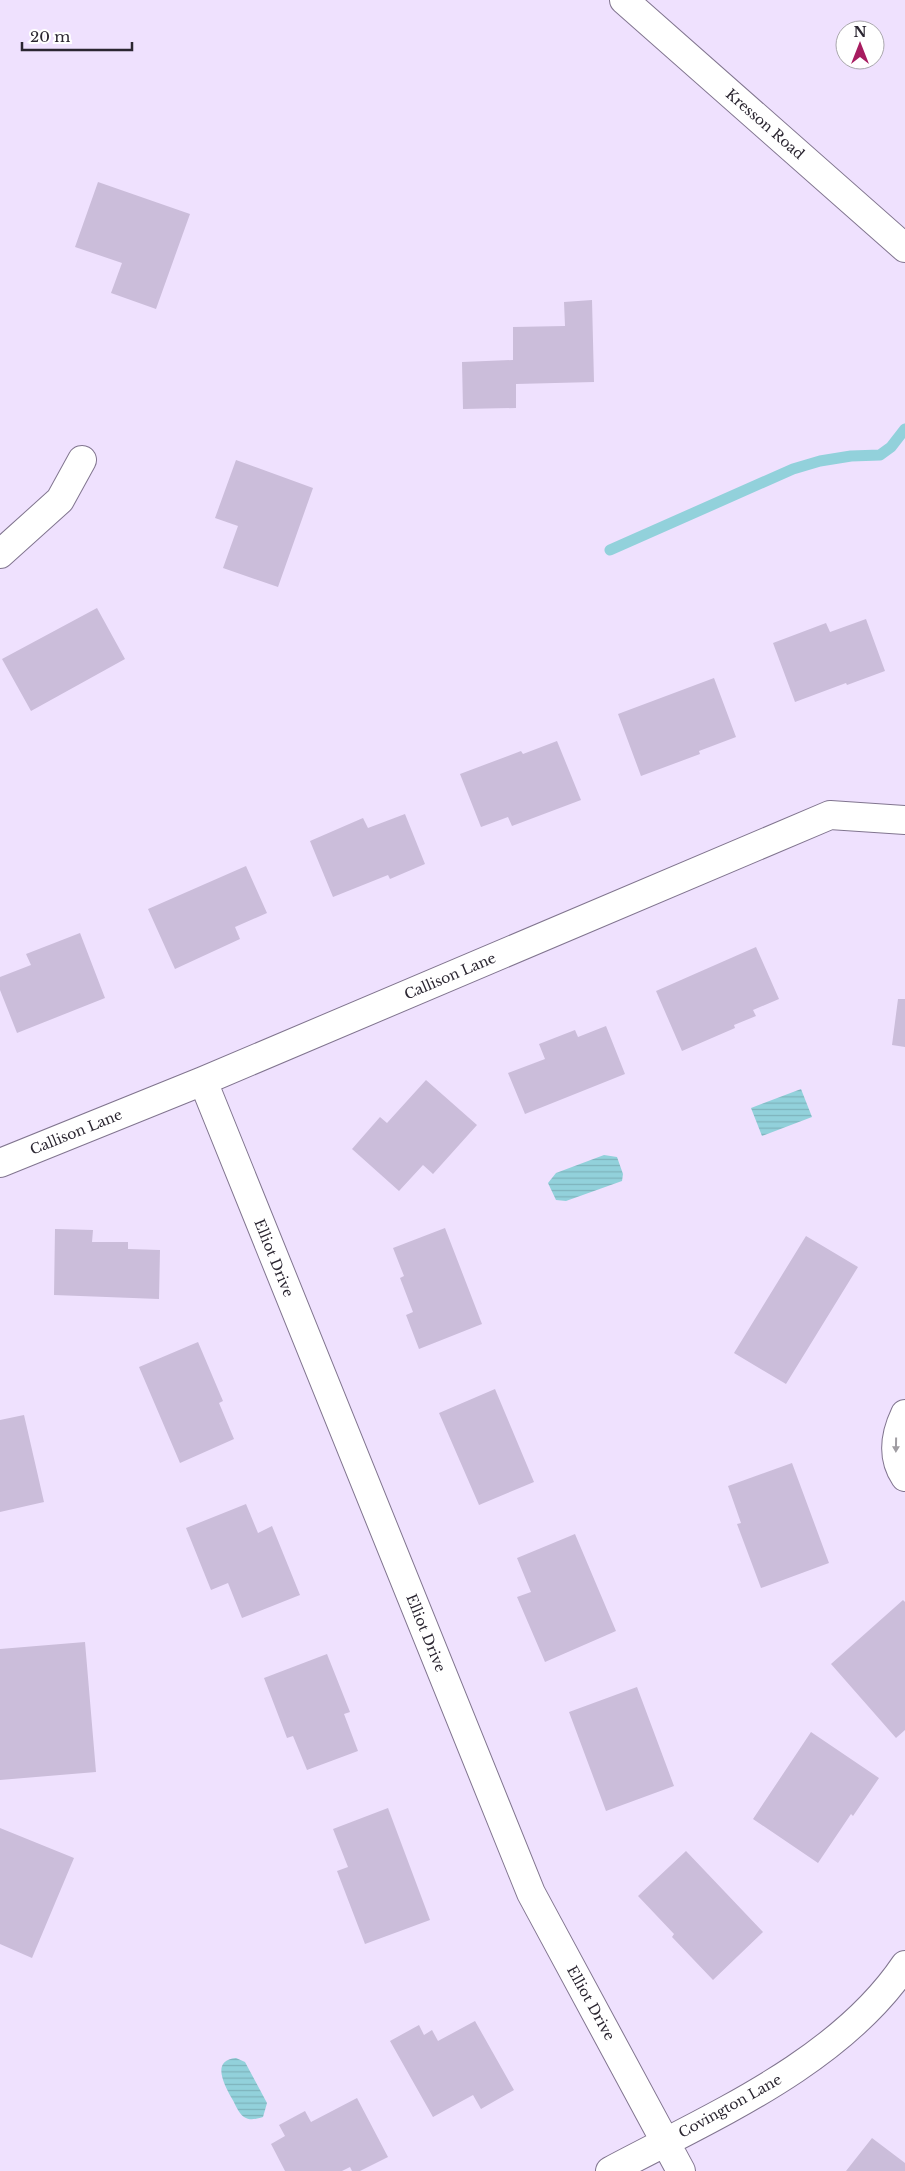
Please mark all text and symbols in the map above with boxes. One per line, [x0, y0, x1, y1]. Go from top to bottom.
scale bar [22, 20, 132, 52]
north arrow [835, 20, 885, 70]
text: N [853, 23, 867, 41]
text: 20 m [30, 27, 70, 46]
street label: Kresson Road [722, 85, 808, 163]
street label: Callison Lane [402, 949, 498, 1003]
street label: Callison Lane [27, 1105, 125, 1159]
street label: Elliot Drive [250, 1216, 298, 1300]
one-way arrow [892, 1438, 900, 1454]
street label: Elliot Drive [402, 1591, 450, 1675]
street label: Elliot Drive [563, 1963, 619, 2043]
street label: Covington Lane [675, 2070, 785, 2142]

